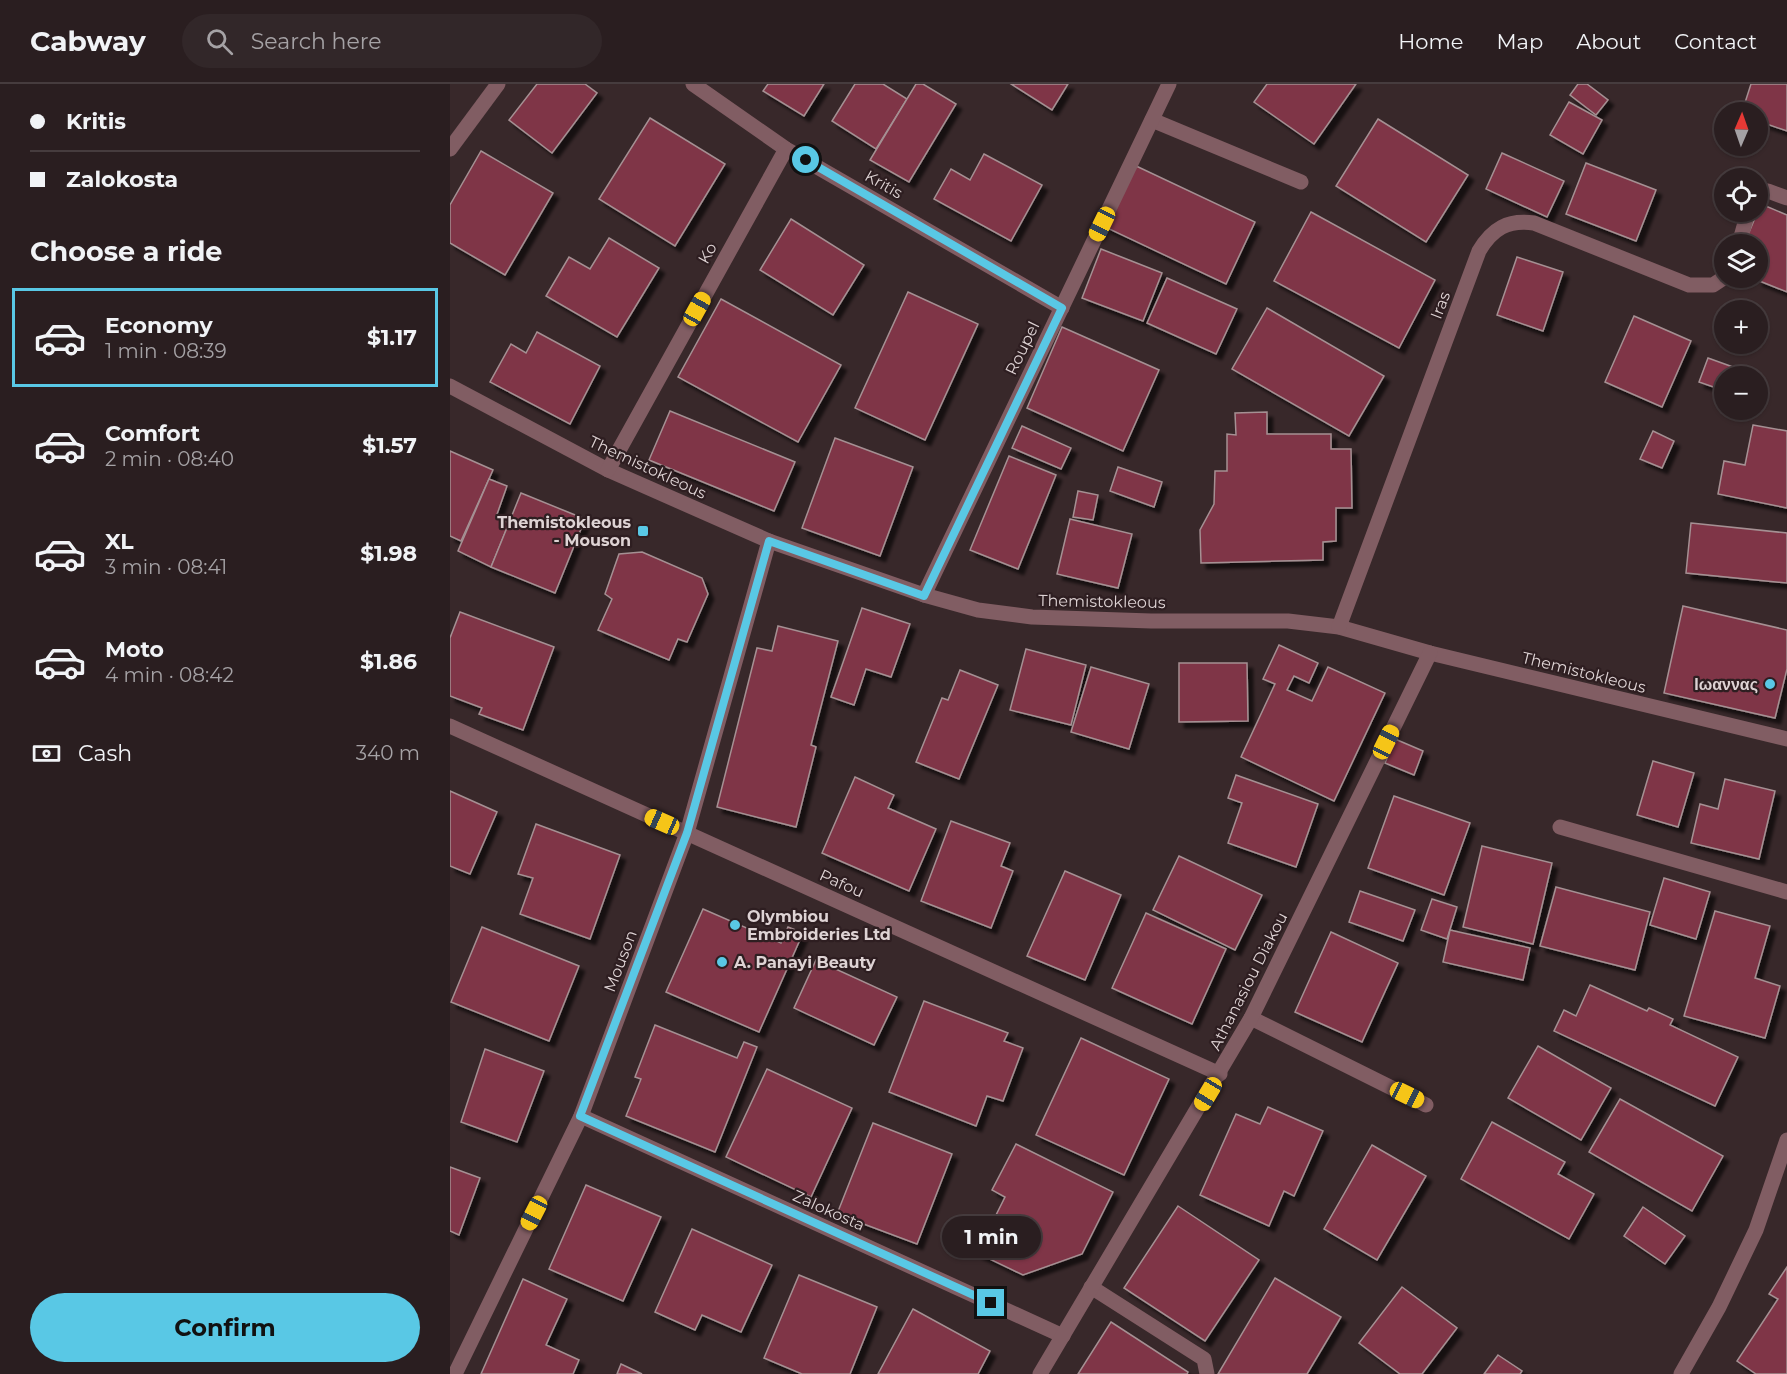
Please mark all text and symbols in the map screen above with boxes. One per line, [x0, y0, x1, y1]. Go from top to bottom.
search box [182, 14, 602, 68]
text: Cabway [30, 24, 146, 58]
icon: search [203, 25, 236, 58]
text: Search here [251, 28, 382, 55]
text: Home [1398, 29, 1463, 54]
text: Map [1496, 29, 1543, 54]
text: About [1576, 29, 1641, 54]
text: Contact [1674, 29, 1757, 54]
north arrow [1714, 102, 1768, 156]
map controls [1714, 102, 1768, 420]
text: Kritis [66, 108, 126, 135]
route start [792, 146, 819, 173]
text: Zalokosta [66, 166, 178, 193]
street label: Kritis [862, 166, 906, 203]
button: locate [1714, 168, 1768, 222]
car [1086, 204, 1118, 244]
button: layers [1714, 234, 1768, 288]
text: Choose a ride [30, 235, 222, 268]
street label: Ko [694, 239, 721, 267]
car [680, 289, 714, 329]
street label: Iras [1427, 289, 1454, 322]
button: + [1714, 300, 1768, 354]
icon: car [33, 311, 87, 365]
text: Economy [105, 312, 213, 339]
street label: Roupel [1001, 318, 1044, 378]
text: $1.17 [367, 324, 417, 351]
text: 1 min · 08:39 [105, 339, 227, 363]
button: − [1714, 366, 1768, 420]
icon: car [33, 419, 87, 473]
text: Comfort [105, 420, 200, 447]
text: $1.57 [362, 432, 417, 459]
street label: Themistokleous [586, 432, 710, 503]
text: 2 min · 08:40 [105, 447, 234, 471]
place label: Themistokleous - Mouson [497, 513, 632, 550]
marker: Themistokleous - Mouson [636, 524, 650, 538]
icon: car [33, 527, 87, 581]
text: XL [105, 528, 134, 555]
text: $1.98 [360, 540, 417, 567]
text: 3 min · 08:41 [105, 555, 227, 579]
street label: Themistokleous [1038, 591, 1166, 612]
icon: car [33, 635, 87, 689]
text: Moto [105, 636, 164, 663]
text: $1.86 [360, 648, 417, 675]
street label: Themistokleous [1520, 648, 1648, 697]
text: 4 min · 08:42 [105, 663, 234, 687]
place label: Ιωαννας [1694, 675, 1758, 694]
marker: Ιωαννας [1763, 677, 1777, 691]
car [1370, 722, 1402, 762]
icon: cash [30, 737, 63, 770]
text: Cash [78, 740, 132, 767]
text: 340 m [356, 741, 420, 765]
car [642, 806, 682, 838]
street label: Pafou [817, 865, 867, 902]
place label: Olymbiou Embroideries Ltd [747, 907, 891, 944]
street label: Athanasiou Diakou [1205, 909, 1292, 1053]
marker: Olymbiou Embroideries Ltd [728, 918, 742, 932]
street label: Mouson [600, 928, 641, 995]
place label: A. Panayi Beauty [733, 953, 876, 972]
marker: A. Panayi Beauty [715, 955, 729, 969]
car [1191, 1074, 1225, 1114]
car [1387, 1079, 1427, 1111]
street label: Zalokosta [790, 1186, 868, 1235]
car [518, 1193, 550, 1233]
callout: 1 min [942, 1216, 1040, 1258]
text: 1 min [964, 1225, 1019, 1249]
route end [977, 1289, 1004, 1316]
button: Confirm [30, 1293, 420, 1362]

